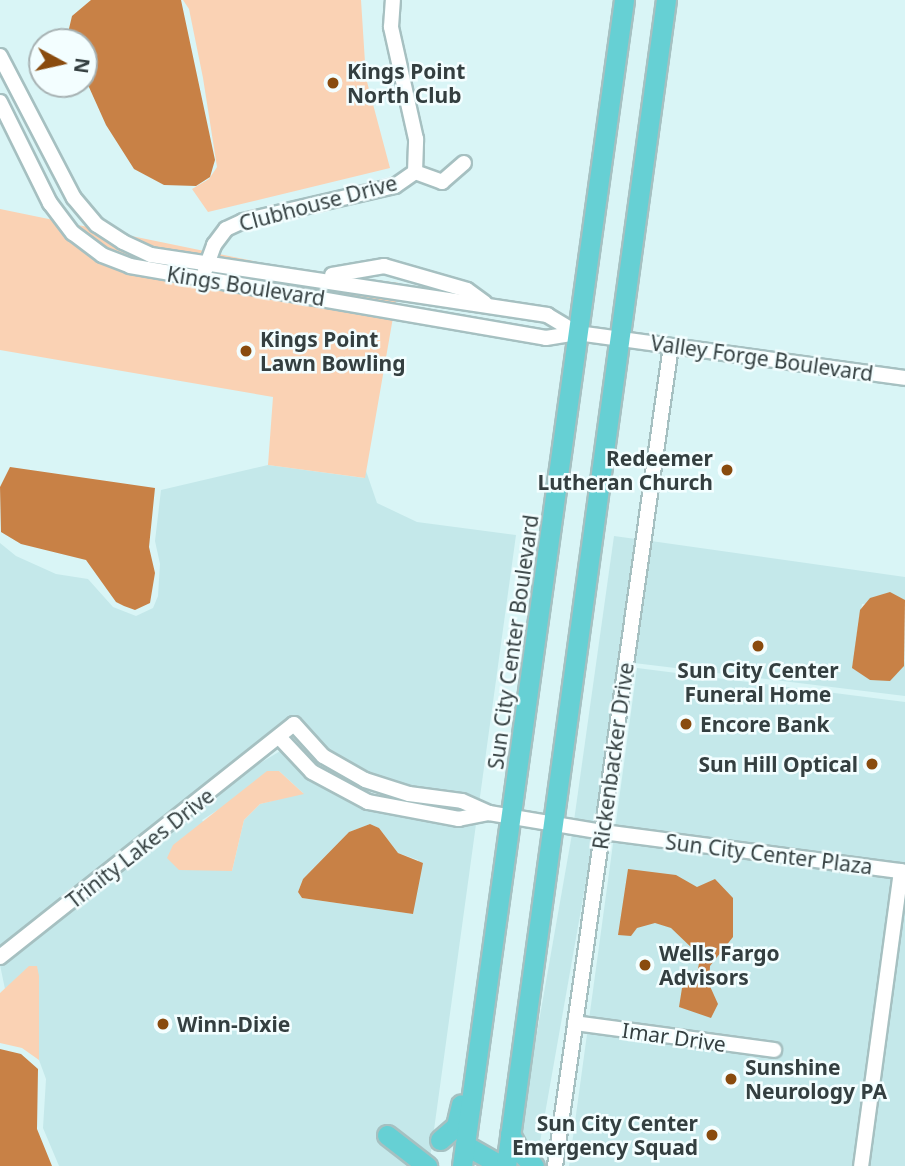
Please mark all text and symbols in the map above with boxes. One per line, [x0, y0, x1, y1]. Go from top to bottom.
north arrow [28, 28, 98, 98]
text: N [68, 56, 96, 75]
place label: Kings Point North Club [347, 58, 465, 108]
marker: Kings Point North Club [325, 75, 341, 91]
street label: Clubhouse Drive [236, 170, 400, 236]
street label: Kings Boulevard [165, 261, 327, 311]
place label: Kings Point Lawn Bowling [260, 326, 406, 376]
street label: Valley Forge Boulevard [649, 330, 875, 386]
marker: Kings Point Lawn Bowling [238, 343, 254, 359]
place label: Redeemer Lutheran Church [537, 445, 713, 495]
marker: Redeemer Lutheran Church [719, 462, 735, 478]
street label: Sun City Center Boulevard [483, 513, 543, 771]
marker: Sun City Center Funeral Home [750, 638, 766, 654]
place label: Sun City Center Funeral Home [677, 657, 839, 707]
street label: Rickenbacker Drive [587, 661, 639, 851]
place label: Encore Bank [700, 711, 830, 737]
marker: Encore Bank [678, 716, 694, 732]
place label: Sun Hill Optical [698, 751, 858, 777]
marker: Sun Hill Optical [864, 756, 880, 772]
street label: Trinity Lakes Drive [61, 783, 219, 913]
street label: Sun City Center Plaza [664, 829, 874, 879]
place label: Wells Fargo Advisors [659, 940, 780, 990]
marker: Wells Fargo Advisors [637, 957, 653, 973]
place label: Winn-Dixie [177, 1011, 290, 1037]
marker: Winn-Dixie [155, 1016, 171, 1032]
street label: Imar Drive [620, 1017, 728, 1057]
place label: Sunshine Neurology PA [745, 1054, 887, 1104]
marker: Sunshine Neurology PA [723, 1071, 739, 1087]
place label: Sun City Center Emergency Squad [512, 1110, 698, 1160]
marker: Sun City Center Emergency Squad [704, 1127, 720, 1143]

